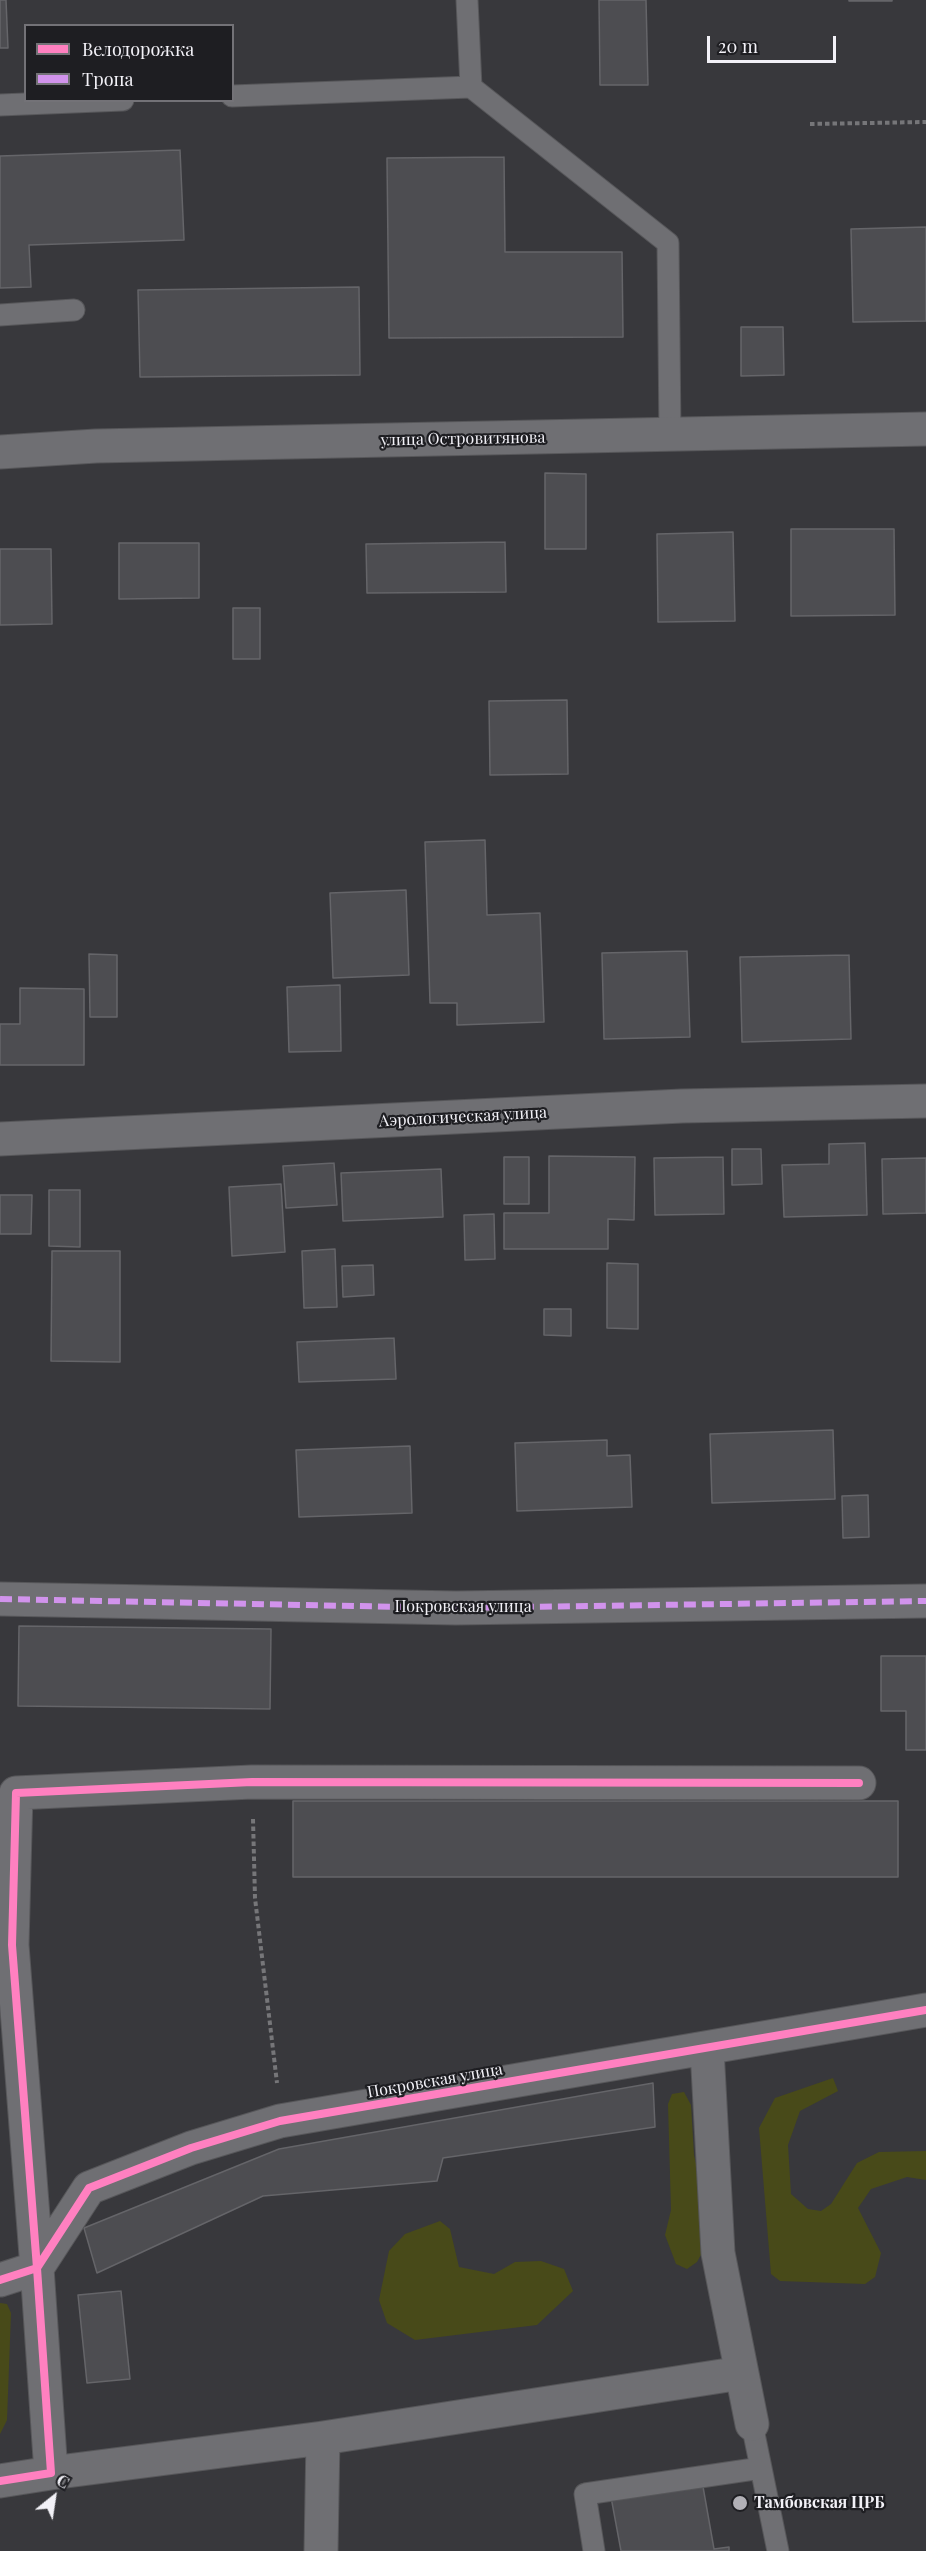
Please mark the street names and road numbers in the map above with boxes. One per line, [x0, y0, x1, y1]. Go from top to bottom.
street label: улица Островитянова [380, 428, 546, 450]
street label: Аэрологическая улица [379, 1103, 547, 1131]
street label: Покровская улица [394, 1597, 532, 1617]
street label: Покровская улица [366, 2060, 504, 2102]

